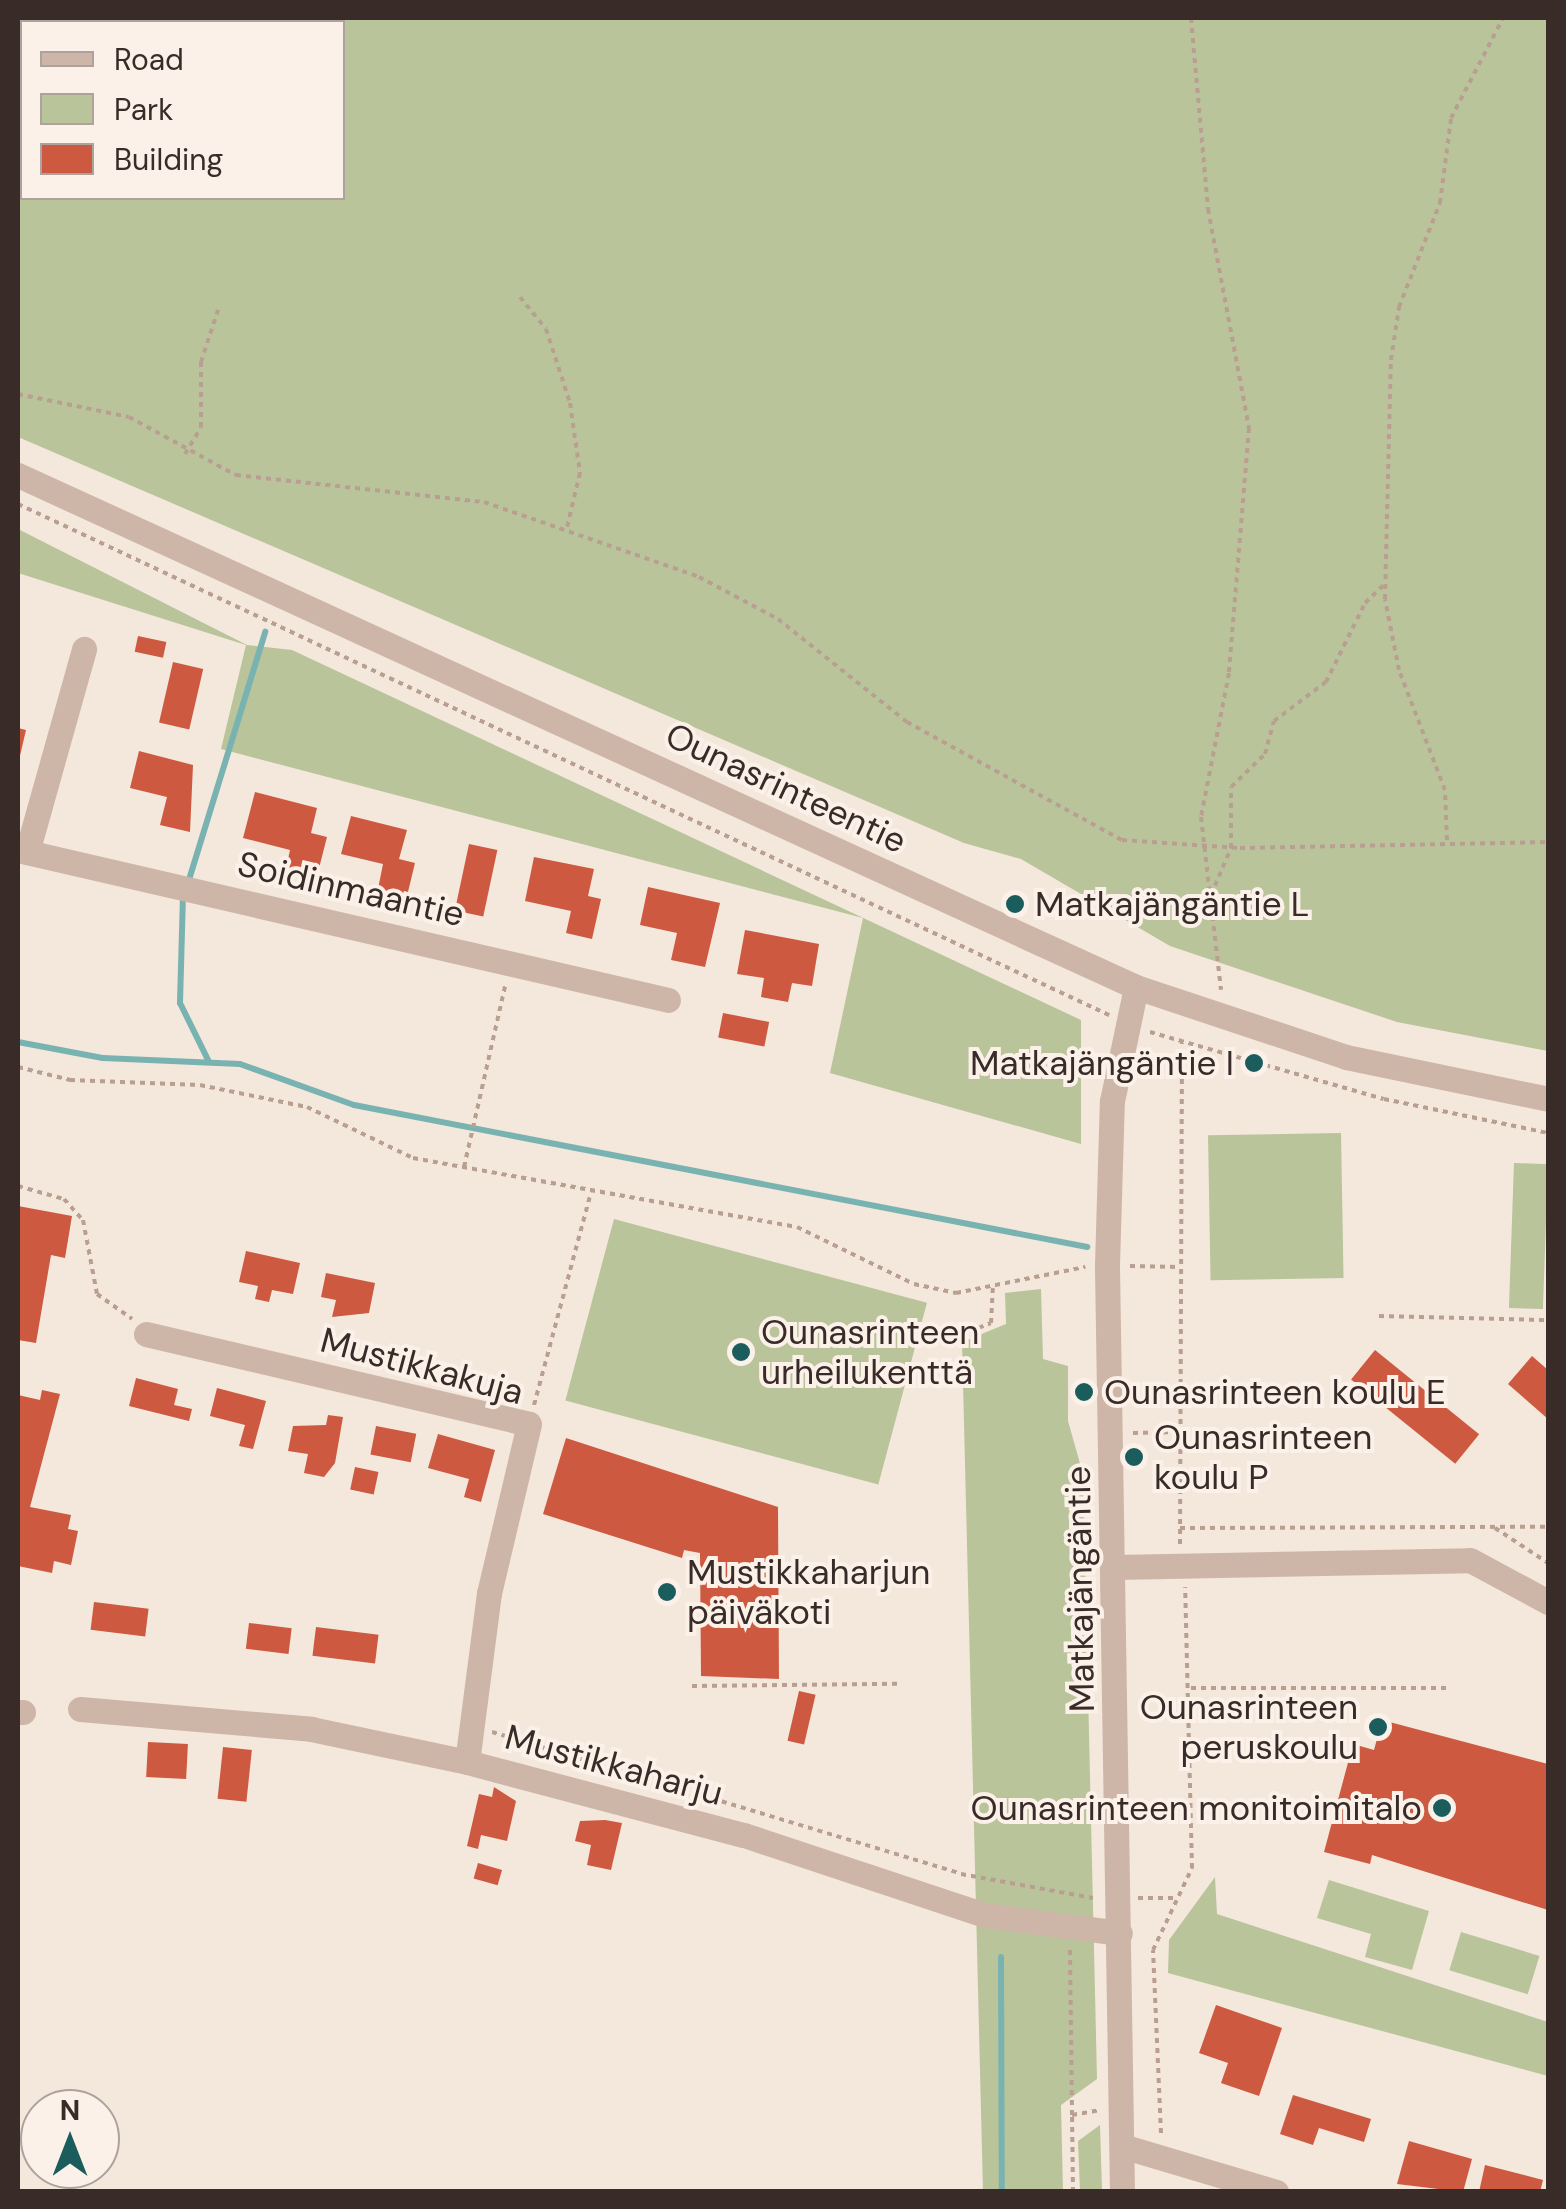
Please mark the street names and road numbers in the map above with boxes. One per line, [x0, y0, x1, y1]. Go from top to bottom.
street label: Ounasrinteentie [659, 714, 913, 862]
street label: Soidinmaantie [234, 843, 468, 935]
street label: Mustikkakuja [316, 1319, 528, 1413]
street label: Matkajängäntie [1057, 1465, 1103, 1713]
street label: Mustikkaharju [501, 1716, 727, 1814]

